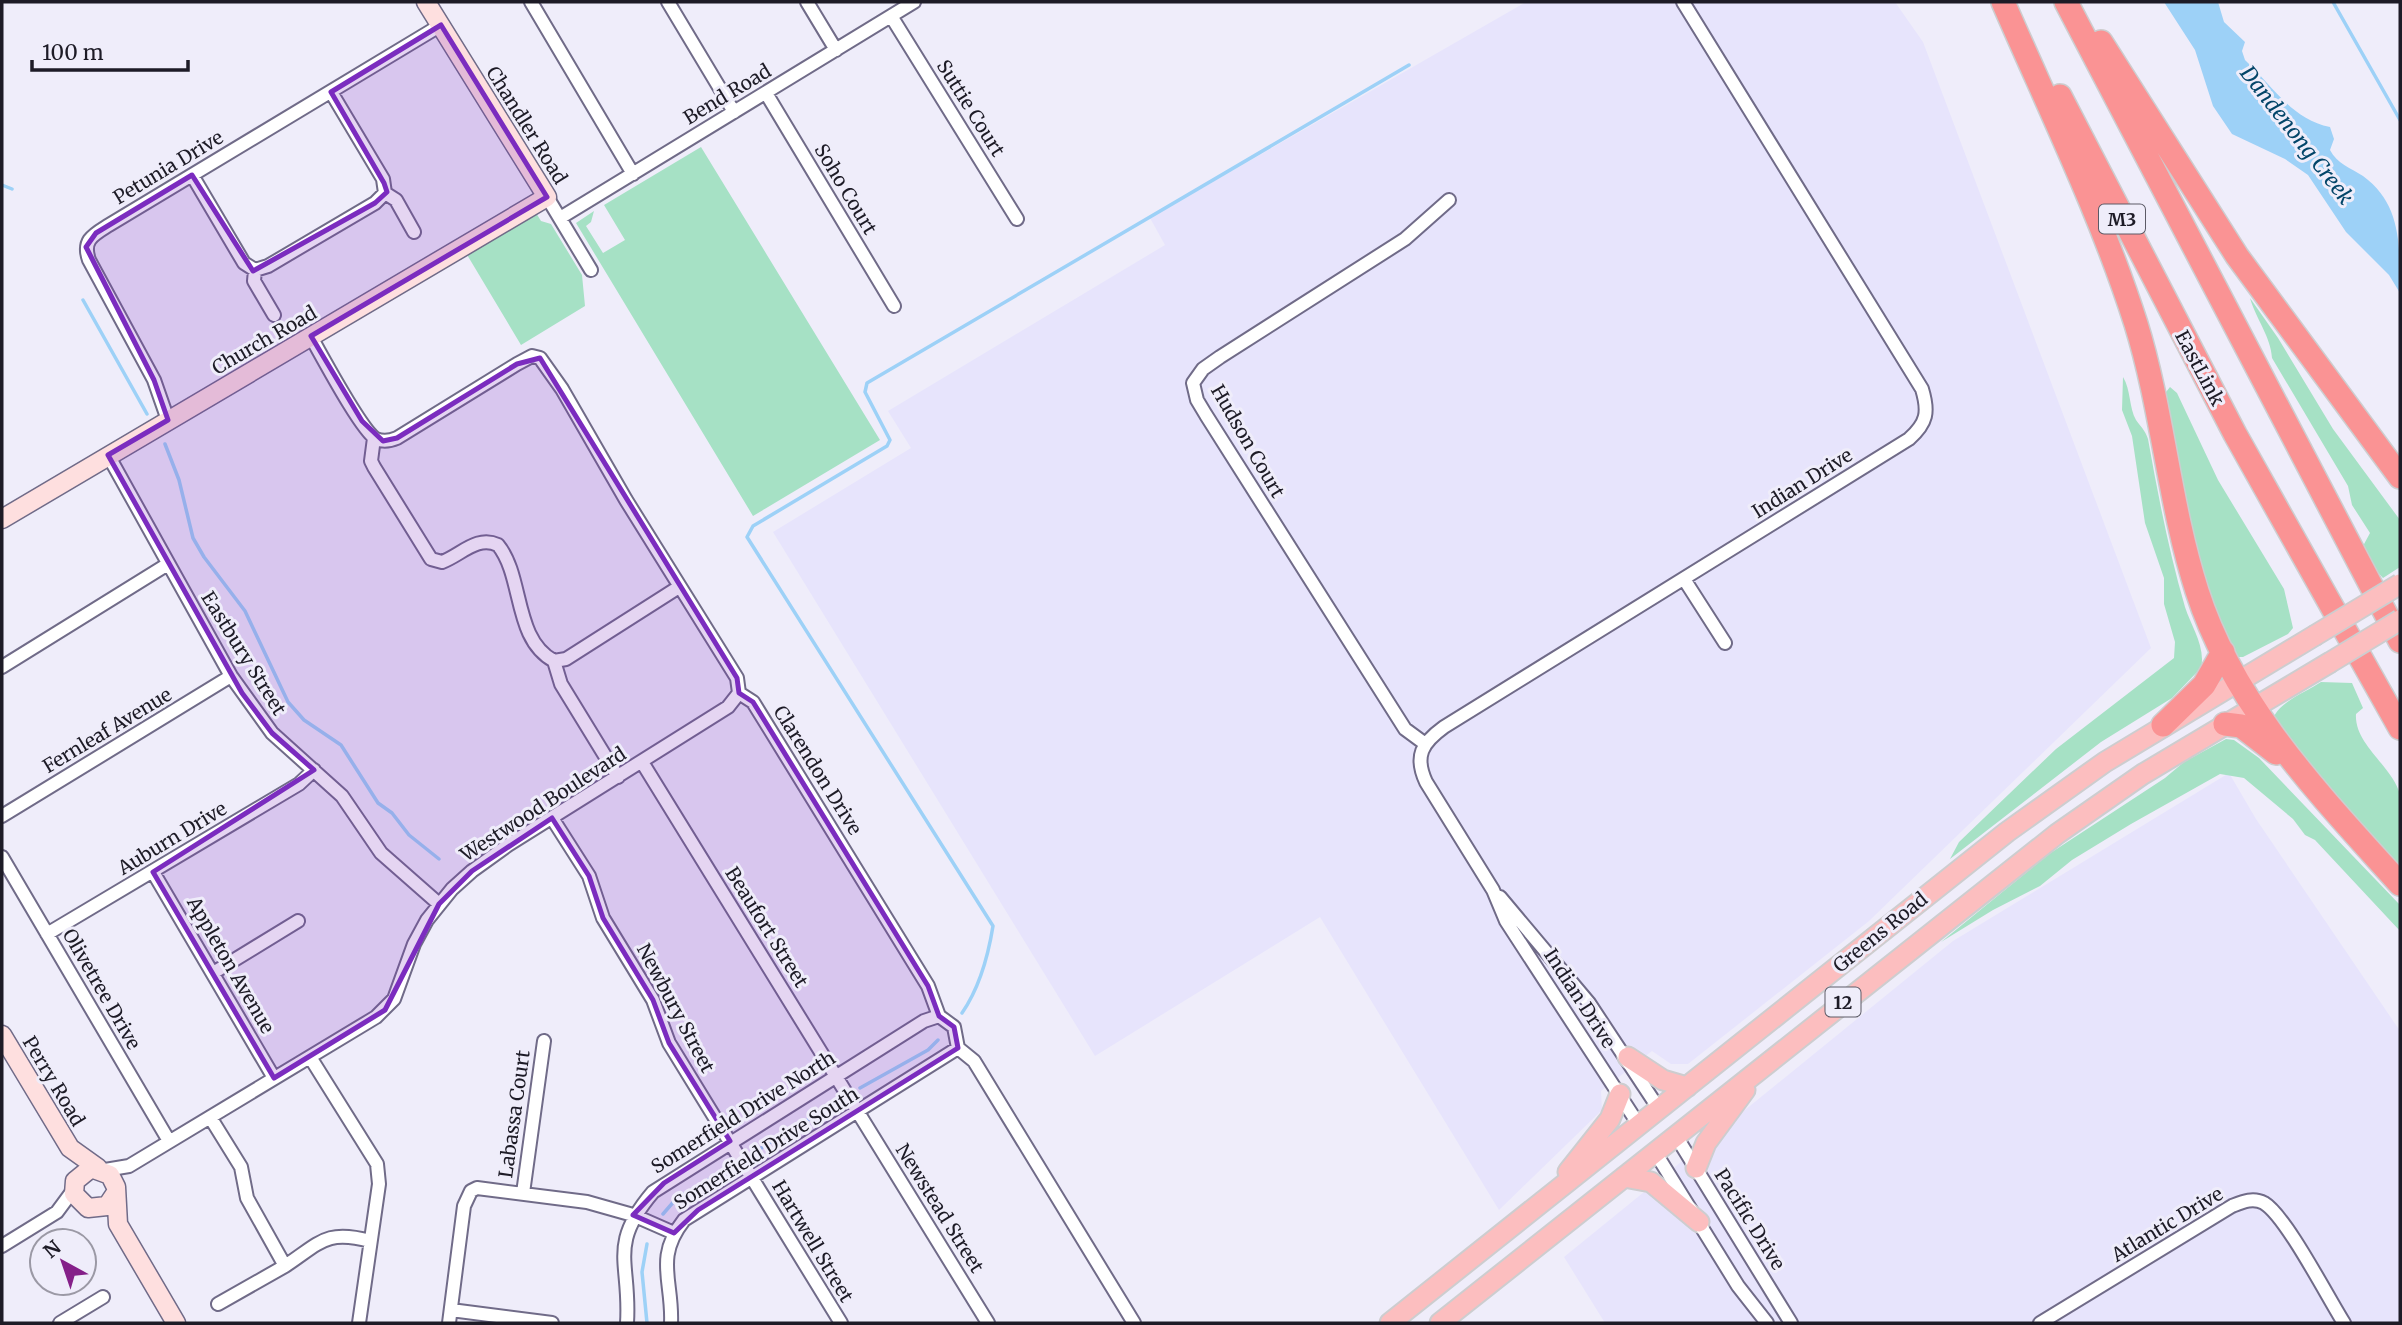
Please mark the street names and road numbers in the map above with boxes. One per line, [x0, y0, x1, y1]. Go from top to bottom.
street label: Suttie Court [932, 55, 1010, 161]
street label: Bend Road [679, 59, 775, 129]
street label: Chandler Road [481, 62, 573, 188]
street label: Petunia Drive [109, 125, 227, 209]
street label: Soho Court [810, 139, 883, 239]
road number: M3 [2099, 204, 2145, 233]
street label: Church Road [207, 300, 321, 380]
street label: EastLink [2170, 326, 2230, 410]
street label: Hudson Court [1206, 380, 1290, 502]
street label: Indian Drive [1747, 443, 1857, 523]
street label: Eastbury Street [196, 587, 292, 720]
street label: Fernleaf Avenue [38, 682, 176, 778]
street label: Clarendon Drive [769, 701, 867, 839]
street label: Westwood Boulevard [455, 741, 630, 867]
street label: Auburn Drive [112, 796, 231, 880]
street label: Beaufort Street [720, 862, 814, 992]
street label: Greens Road [1828, 887, 1932, 977]
street label: Appleton Avenue [182, 891, 280, 1038]
street label: Olivetree Drive [58, 924, 146, 1054]
street label: Newbury Street [632, 939, 720, 1077]
street label: Indian Drive [1539, 944, 1621, 1052]
road number: 12 [1826, 987, 1860, 1016]
street label: Perry Road [18, 1032, 90, 1130]
street label: Somerfield Drive North [646, 1045, 840, 1179]
street label: Labassa Court [493, 1048, 535, 1180]
street label: Somerfield Drive South [669, 1081, 863, 1215]
street label: Newstead Street [891, 1139, 990, 1277]
street label: Pacific Drive [1709, 1164, 1791, 1274]
street label: Hartwell Street [767, 1176, 859, 1307]
street label: Atlantic Drive [2106, 1181, 2227, 1267]

